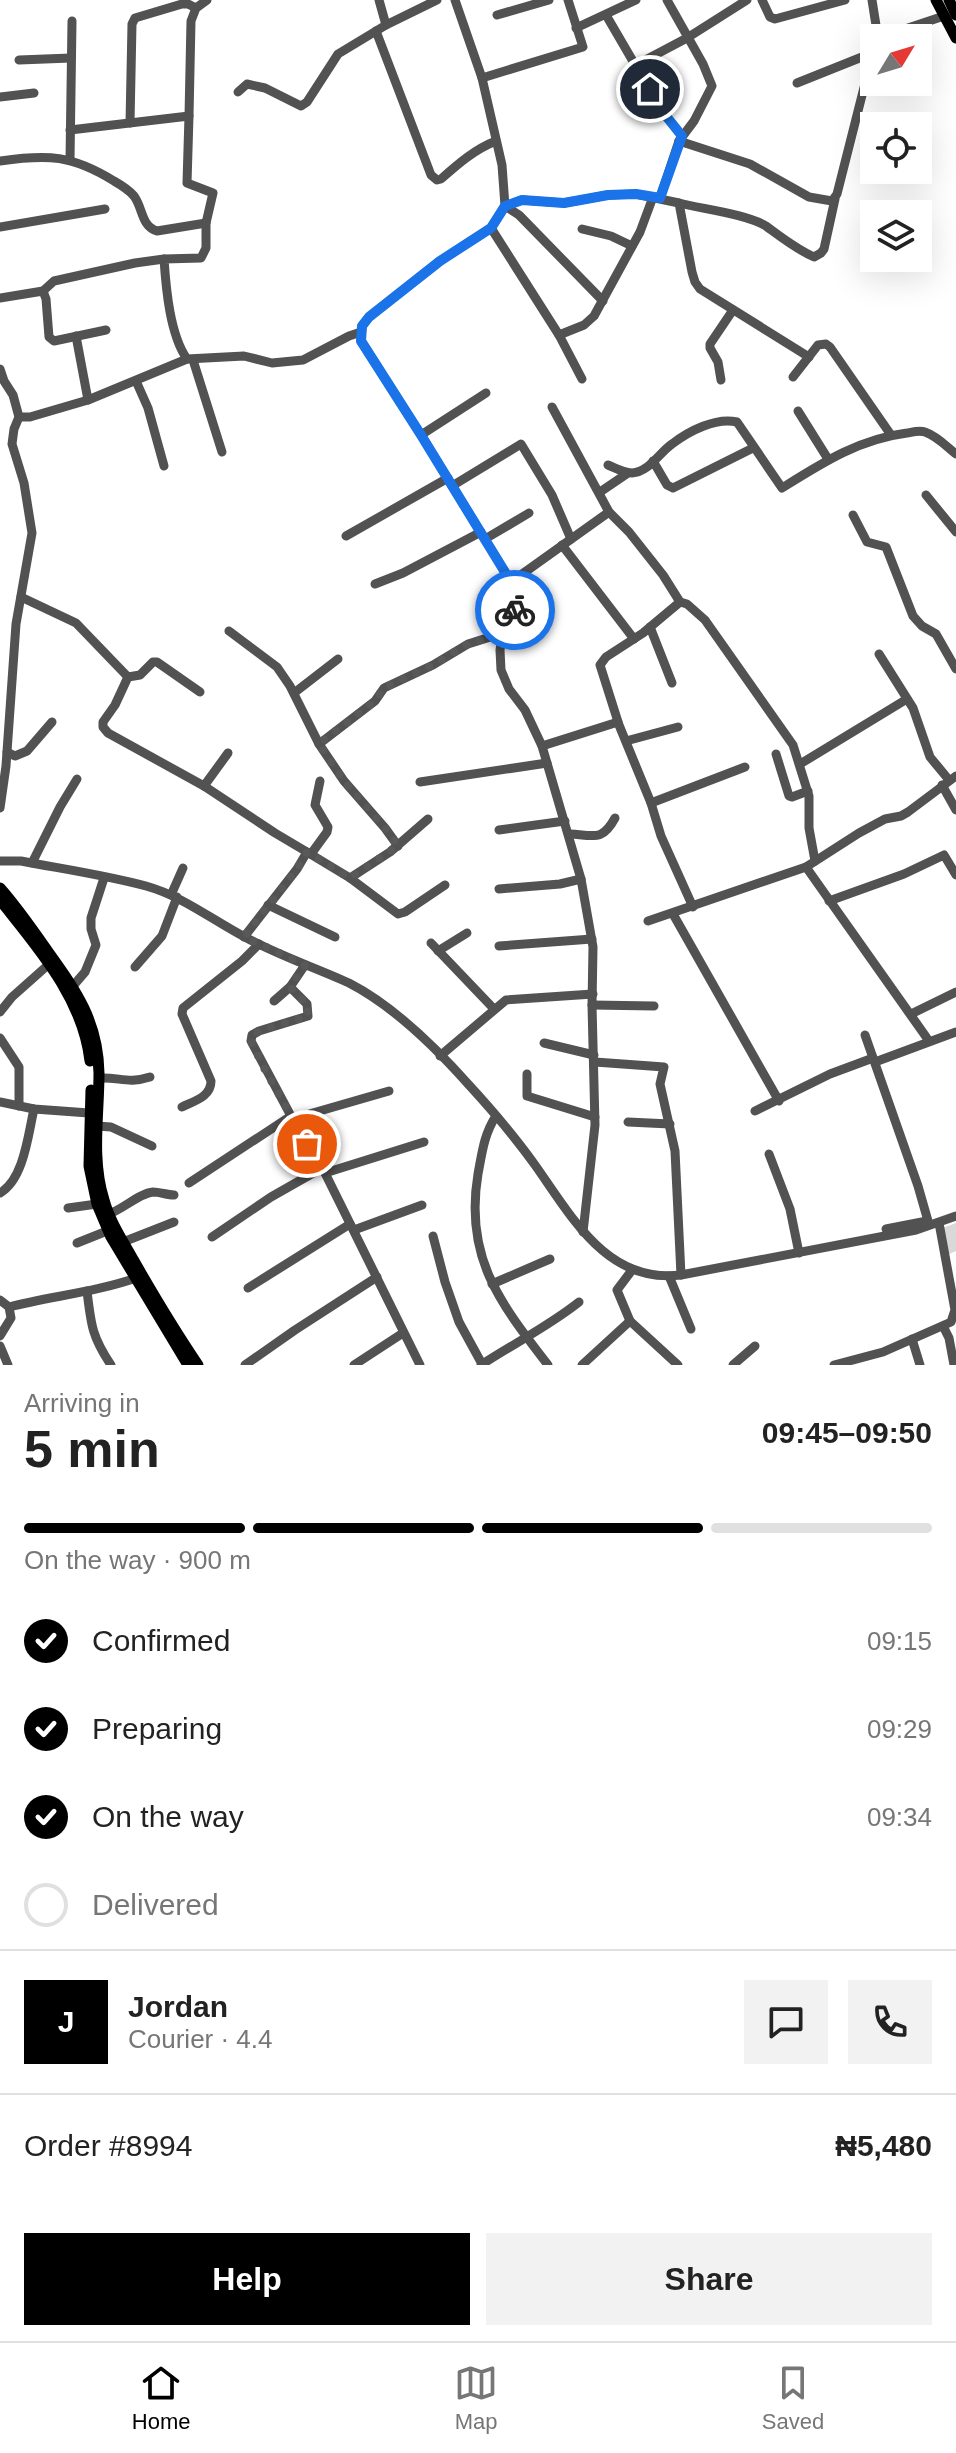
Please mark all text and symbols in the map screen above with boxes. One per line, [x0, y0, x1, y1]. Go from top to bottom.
north arrow [860, 24, 932, 96]
map controls [860, 24, 932, 272]
pin [616, 55, 684, 123]
icon: home [628, 67, 672, 111]
button: locate [860, 112, 932, 184]
button: layers [860, 200, 932, 272]
courier [475, 570, 555, 650]
icon: bike [493, 588, 537, 632]
pin [273, 1110, 341, 1178]
icon: bag [285, 1122, 329, 1166]
text: Arriving in [24, 1388, 140, 1418]
text: 09:45–09:50 [762, 1416, 932, 1449]
text: 5 min [24, 1420, 160, 1478]
text: On the way · 900 m [24, 1545, 251, 1575]
icon: check [24, 1619, 68, 1663]
text: Confirmed [92, 1624, 230, 1657]
text: 09:15 [867, 1626, 932, 1656]
icon: check [24, 1707, 68, 1751]
text: Preparing [92, 1712, 222, 1745]
text: 09:29 [867, 1714, 932, 1744]
icon: check [24, 1795, 68, 1839]
text: On the way [92, 1800, 244, 1833]
text: 09:34 [867, 1802, 932, 1832]
text: Delivered [92, 1888, 219, 1921]
button: chat [744, 1980, 828, 2064]
button: phone [848, 1980, 932, 2064]
text: Jordan [128, 1990, 228, 2023]
text: J [58, 2005, 74, 2038]
text: Courier · 4.4 [128, 2024, 273, 2054]
text: Order #8994 [24, 2129, 192, 2162]
text: ₦5,480 [835, 2129, 932, 2162]
button: Help [24, 2233, 470, 2325]
button: Share [486, 2233, 932, 2325]
tab: Home [132, 2361, 191, 2435]
tab: Map [454, 2361, 498, 2435]
tab: Saved [762, 2361, 824, 2435]

